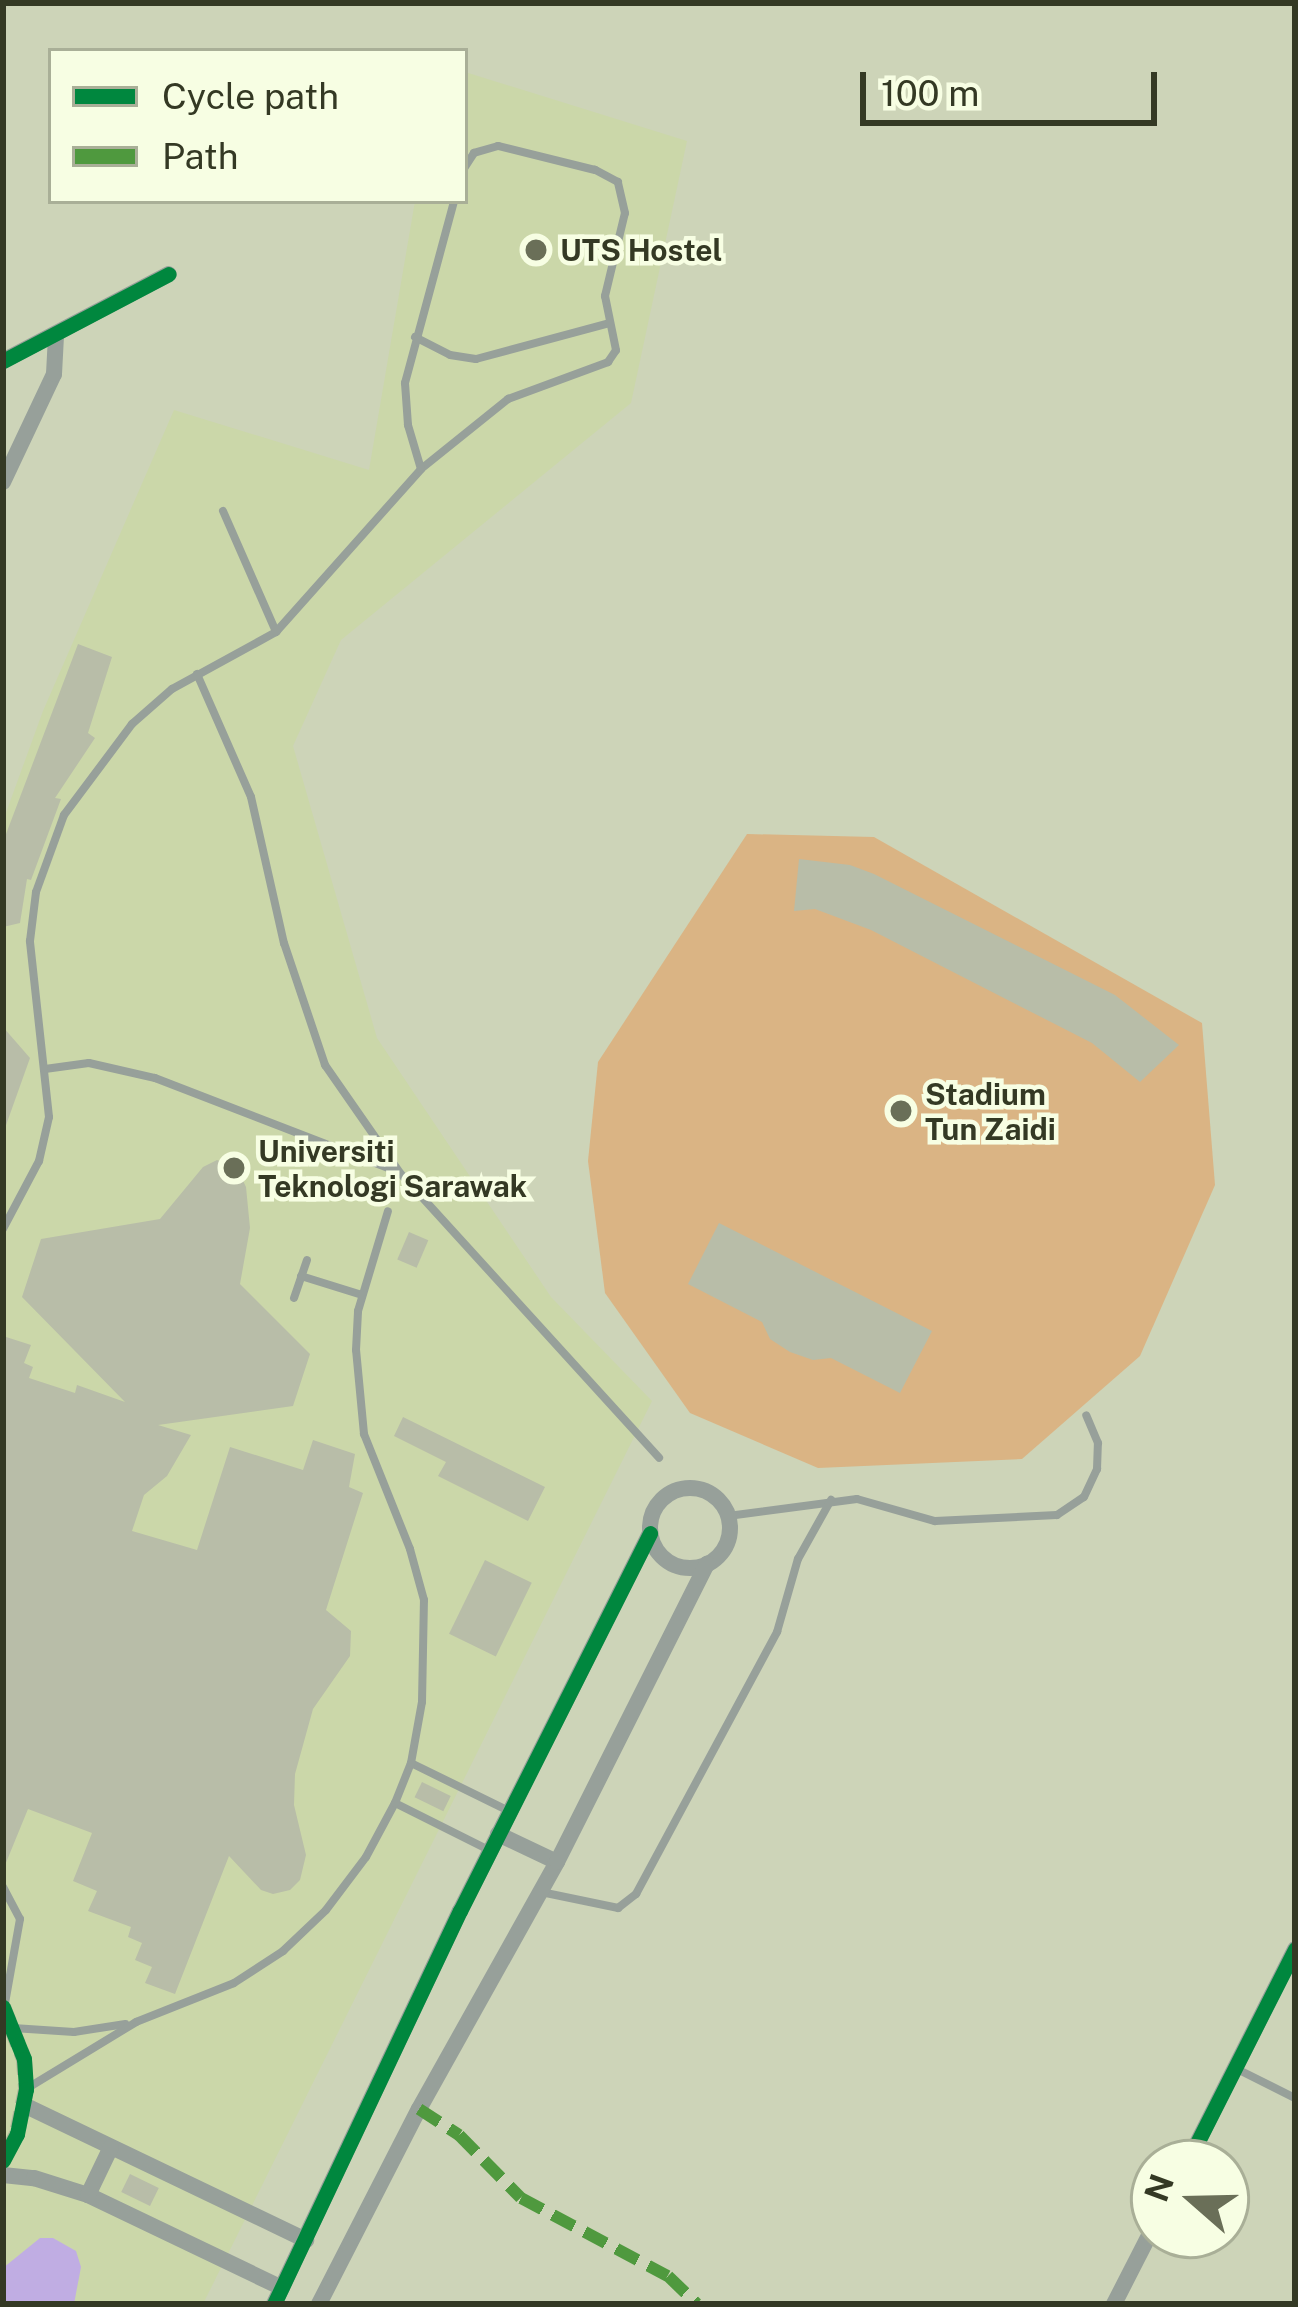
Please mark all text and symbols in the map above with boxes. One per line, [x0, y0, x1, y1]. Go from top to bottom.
legend [48, 48, 468, 204]
scale bar [866, 48, 1163, 122]
text: 100 m [881, 72, 979, 114]
text: Cycle path [162, 75, 339, 117]
text: Path [162, 135, 238, 177]
place label: UTS Hostel [560, 232, 722, 268]
marker: UTS Hostel [523, 237, 549, 263]
place label: Stadium Tun Zaidi [925, 1076, 1056, 1146]
marker: Stadium Tun Zaidi [888, 1098, 914, 1124]
place label: Universiti Teknologi Sarawak [258, 1133, 527, 1204]
marker: Universiti Teknologi Sarawak [221, 1155, 247, 1181]
north arrow [1130, 2139, 1250, 2259]
text: N [1137, 2169, 1181, 2206]

